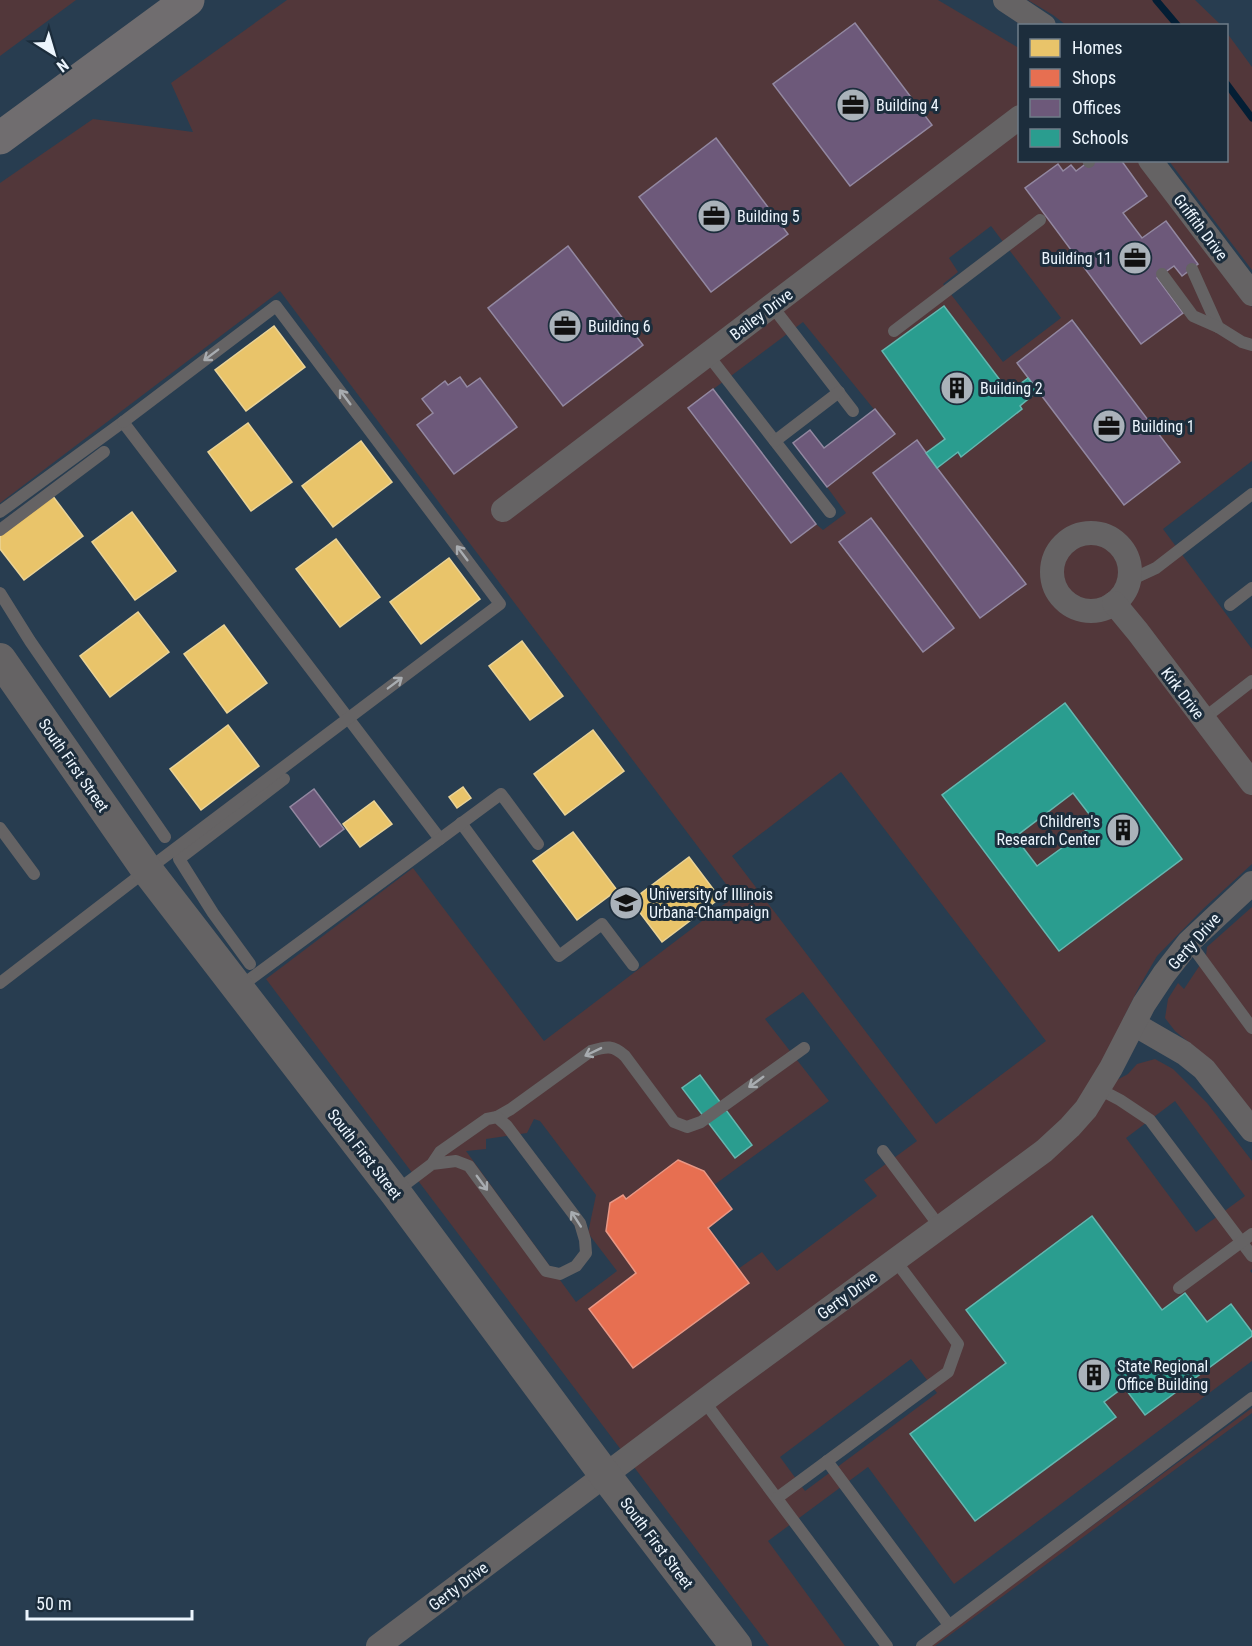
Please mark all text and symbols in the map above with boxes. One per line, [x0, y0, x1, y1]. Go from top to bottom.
north arrow [24, 24, 84, 84]
legend [1018, 24, 1228, 162]
text: Homes [1072, 37, 1122, 58]
text: N [53, 55, 72, 76]
text: Shops [1072, 67, 1116, 88]
office icon: Building 4 [835, 87, 871, 123]
place label: Building 4 [876, 96, 939, 115]
text: Offices [1072, 97, 1121, 118]
text: Schools [1072, 127, 1129, 148]
street label: Griffith Drive [1170, 190, 1232, 264]
office icon: Building 5 [696, 198, 732, 234]
place label: Building 5 [737, 207, 800, 226]
office icon: Building 11 [1117, 240, 1153, 276]
place label: Building 11 [1041, 249, 1112, 268]
street label: Bailey Drive [726, 285, 796, 344]
office icon: Building 6 [547, 308, 583, 344]
place label: Building 6 [588, 317, 651, 336]
one-way arrow [204, 349, 220, 362]
building icon: Building 2 [939, 370, 975, 406]
place label: Building 2 [980, 379, 1043, 398]
one-way arrow [338, 390, 351, 406]
office icon: Building 1 [1091, 408, 1127, 444]
place label: Building 1 [1132, 417, 1195, 436]
one-way arrow [456, 545, 469, 561]
street label: Kirk Drive [1157, 664, 1208, 723]
one-way arrow [386, 676, 402, 689]
street label: South First Street [34, 715, 113, 816]
place label: Children's Research Center [997, 812, 1100, 849]
building icon: Children's Research Center [1105, 812, 1141, 848]
school or university icon: University of Illinois Urbana-Champaign [608, 885, 644, 921]
place label: University of Illinois Urbana-Champaign [649, 885, 773, 922]
street label: Gerty Drive [1164, 909, 1225, 973]
one-way arrow [584, 1046, 602, 1058]
one-way arrow [749, 1076, 765, 1088]
street label: South First Street [323, 1105, 406, 1204]
one-way arrow [475, 1175, 488, 1191]
one-way arrow [570, 1211, 582, 1227]
street label: Gerty Drive [814, 1267, 881, 1323]
building icon: State Regional Office Building [1076, 1357, 1112, 1393]
place label: State Regional Office Building [1117, 1357, 1208, 1394]
street label: South First Street [616, 1494, 697, 1593]
street label: Gerty Drive [425, 1558, 492, 1615]
scale bar [27, 1583, 192, 1621]
text: 50 m [36, 1593, 71, 1614]

